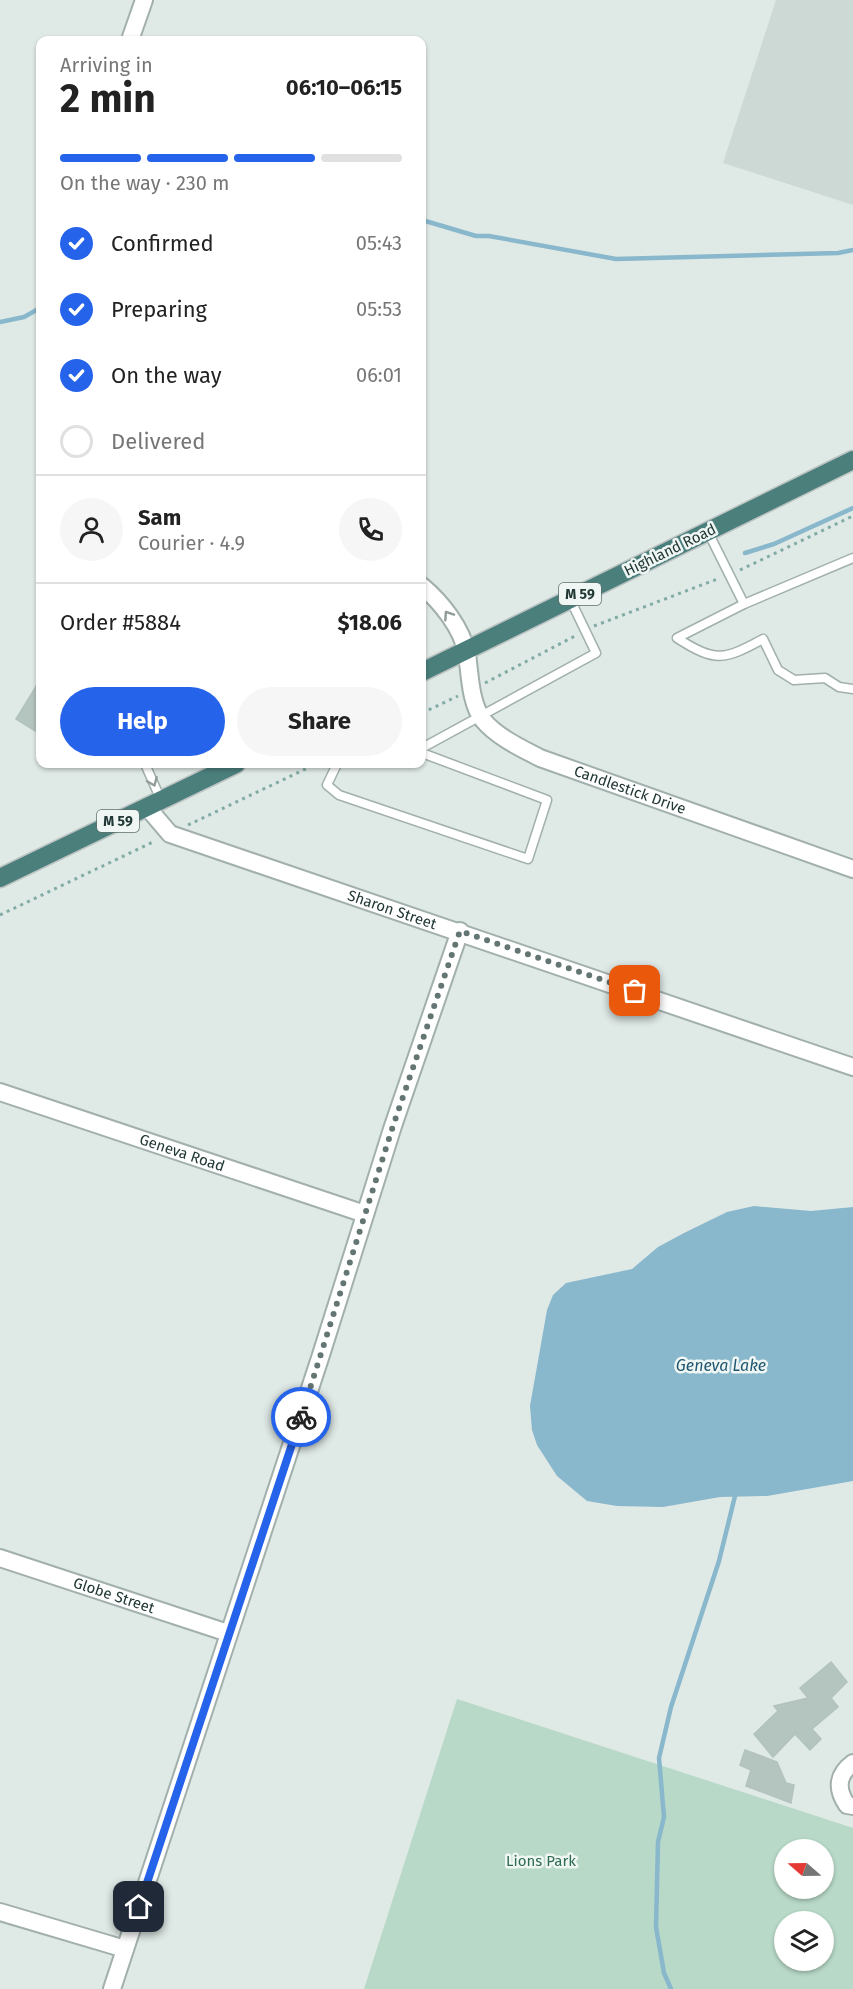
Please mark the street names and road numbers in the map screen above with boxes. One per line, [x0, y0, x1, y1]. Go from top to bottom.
street label: Highland Road [621, 520, 719, 580]
road number: M 59 [559, 583, 601, 605]
street label: Candlestick Drive [572, 762, 688, 818]
road number: M 59 [97, 810, 139, 832]
street label: Sharon Street [345, 886, 439, 933]
street label: Geneva Road [137, 1130, 227, 1175]
street label: Globe Street [71, 1574, 157, 1617]

